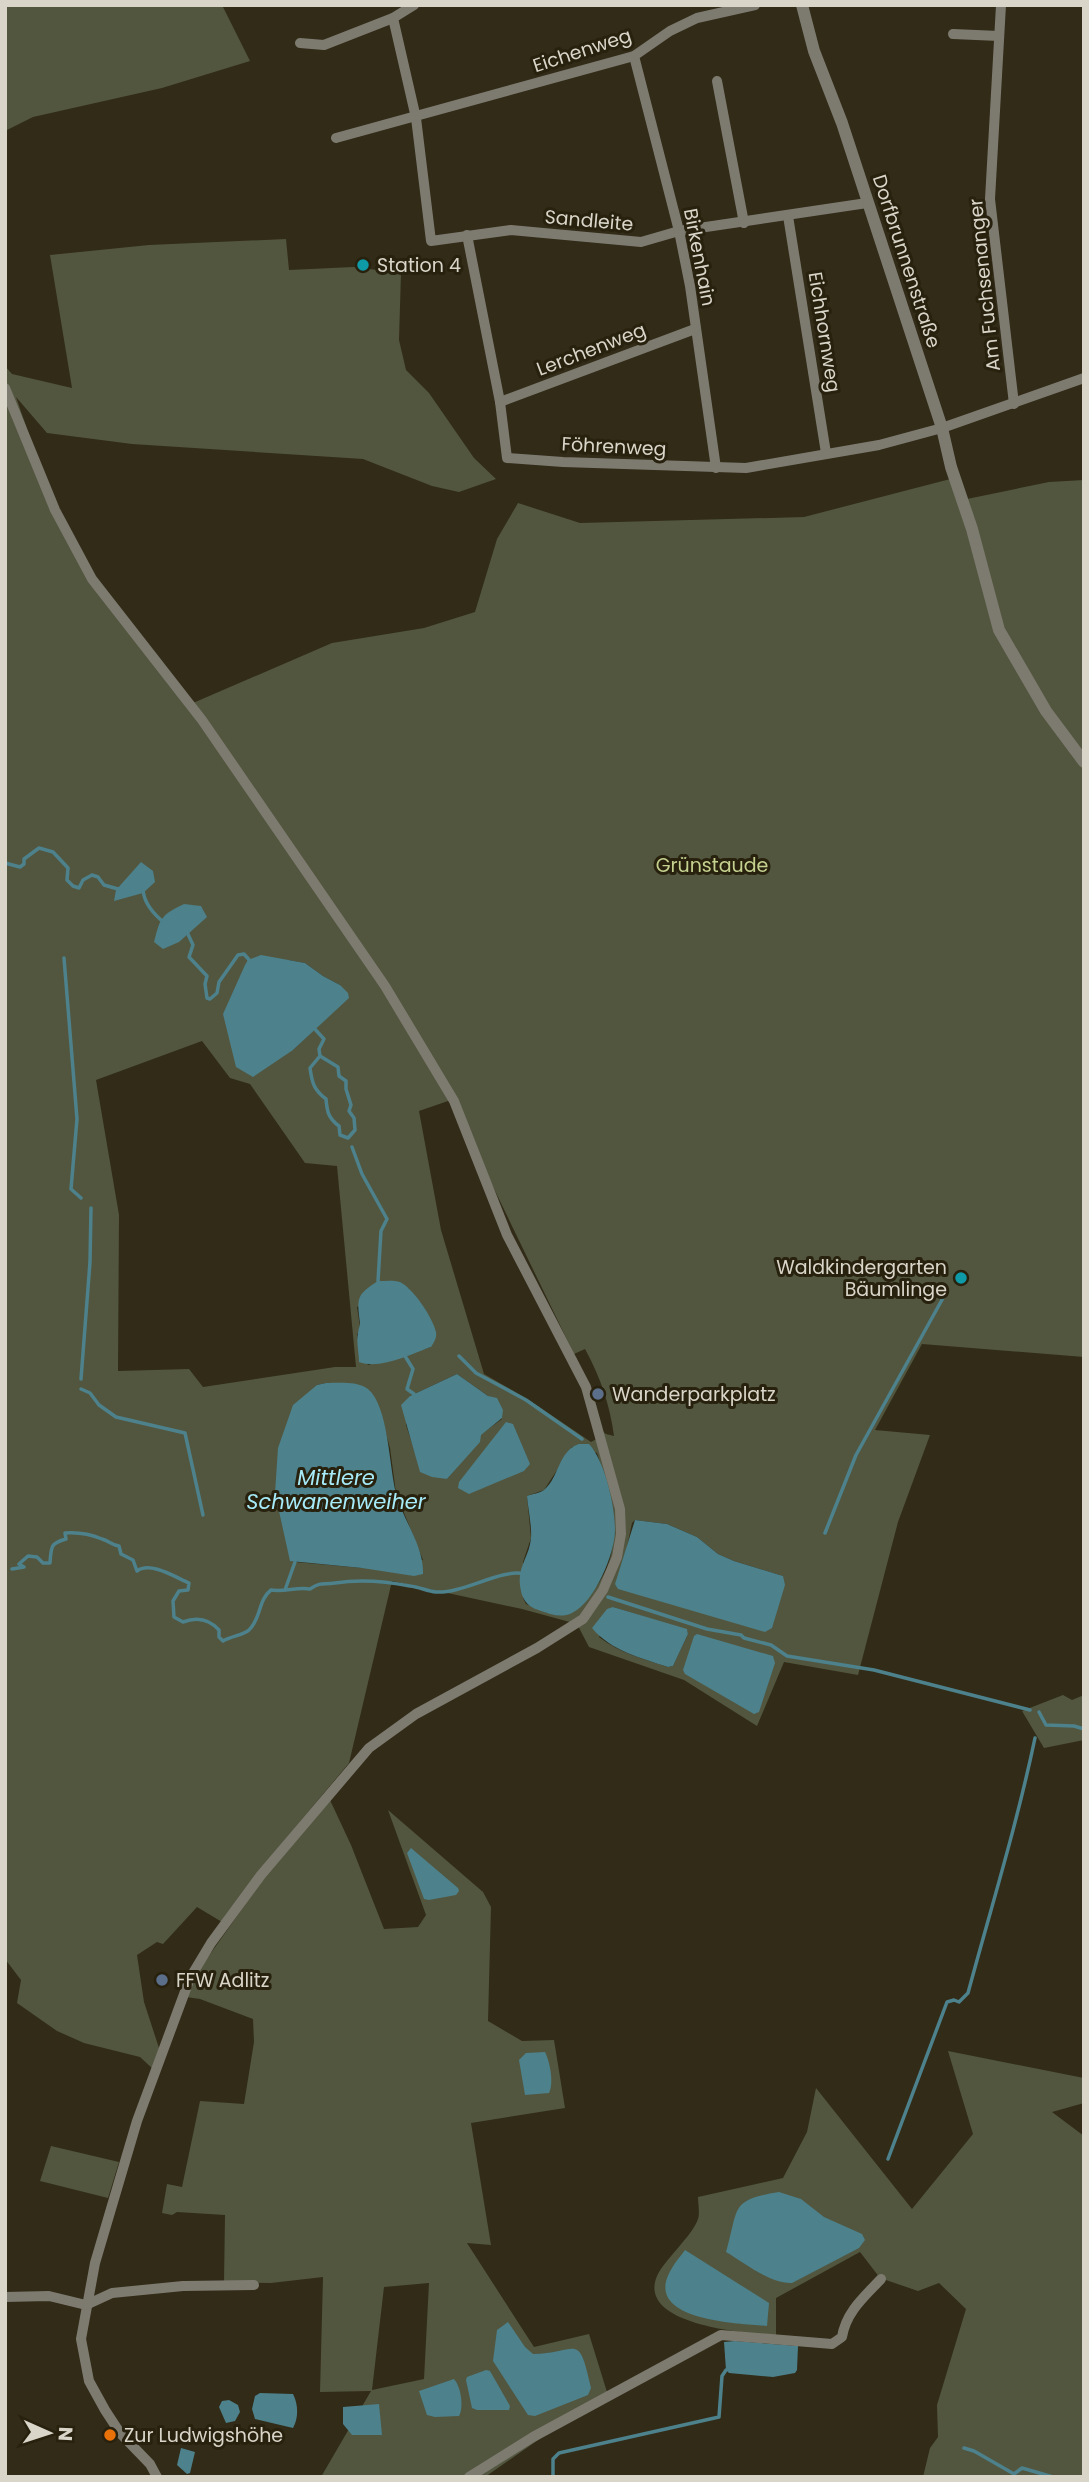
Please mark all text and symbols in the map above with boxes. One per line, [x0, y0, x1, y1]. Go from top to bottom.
street label: Eichenweg [529, 22, 635, 79]
street label: Dorfbrunnenstraße [866, 171, 947, 351]
street label: Am Fuchsenanger [962, 197, 1007, 373]
street label: Sandleite [544, 203, 634, 238]
street label: Birkenhain [677, 206, 722, 308]
place label: Station 4 [377, 252, 461, 279]
marker: Station 4 [355, 257, 371, 273]
street label: Eichhornweg [802, 270, 847, 394]
street label: Lerchenweg [533, 316, 650, 383]
street label: Föhrenweg [561, 430, 667, 463]
park label: Grünstaude [656, 852, 768, 879]
place label: Waldkindergarten Bäumlinge [776, 1254, 947, 1303]
marker: Waldkindergarten Bäumlinge [953, 1270, 969, 1286]
place label: Wanderparkplatz [612, 1381, 776, 1408]
marker: Wanderparkplatz [590, 1386, 606, 1402]
water label: Mittlere Schwanenweiher [246, 1463, 427, 1516]
place label: FFW Adlitz [176, 1967, 269, 1994]
marker: FFW Adlitz [154, 1972, 170, 1988]
north arrow [14, 2398, 84, 2468]
place label: Zur Ludwigshöhe [124, 2422, 283, 2449]
text: N [52, 2426, 79, 2442]
marker: Zur Ludwigshöhe [102, 2427, 118, 2443]

